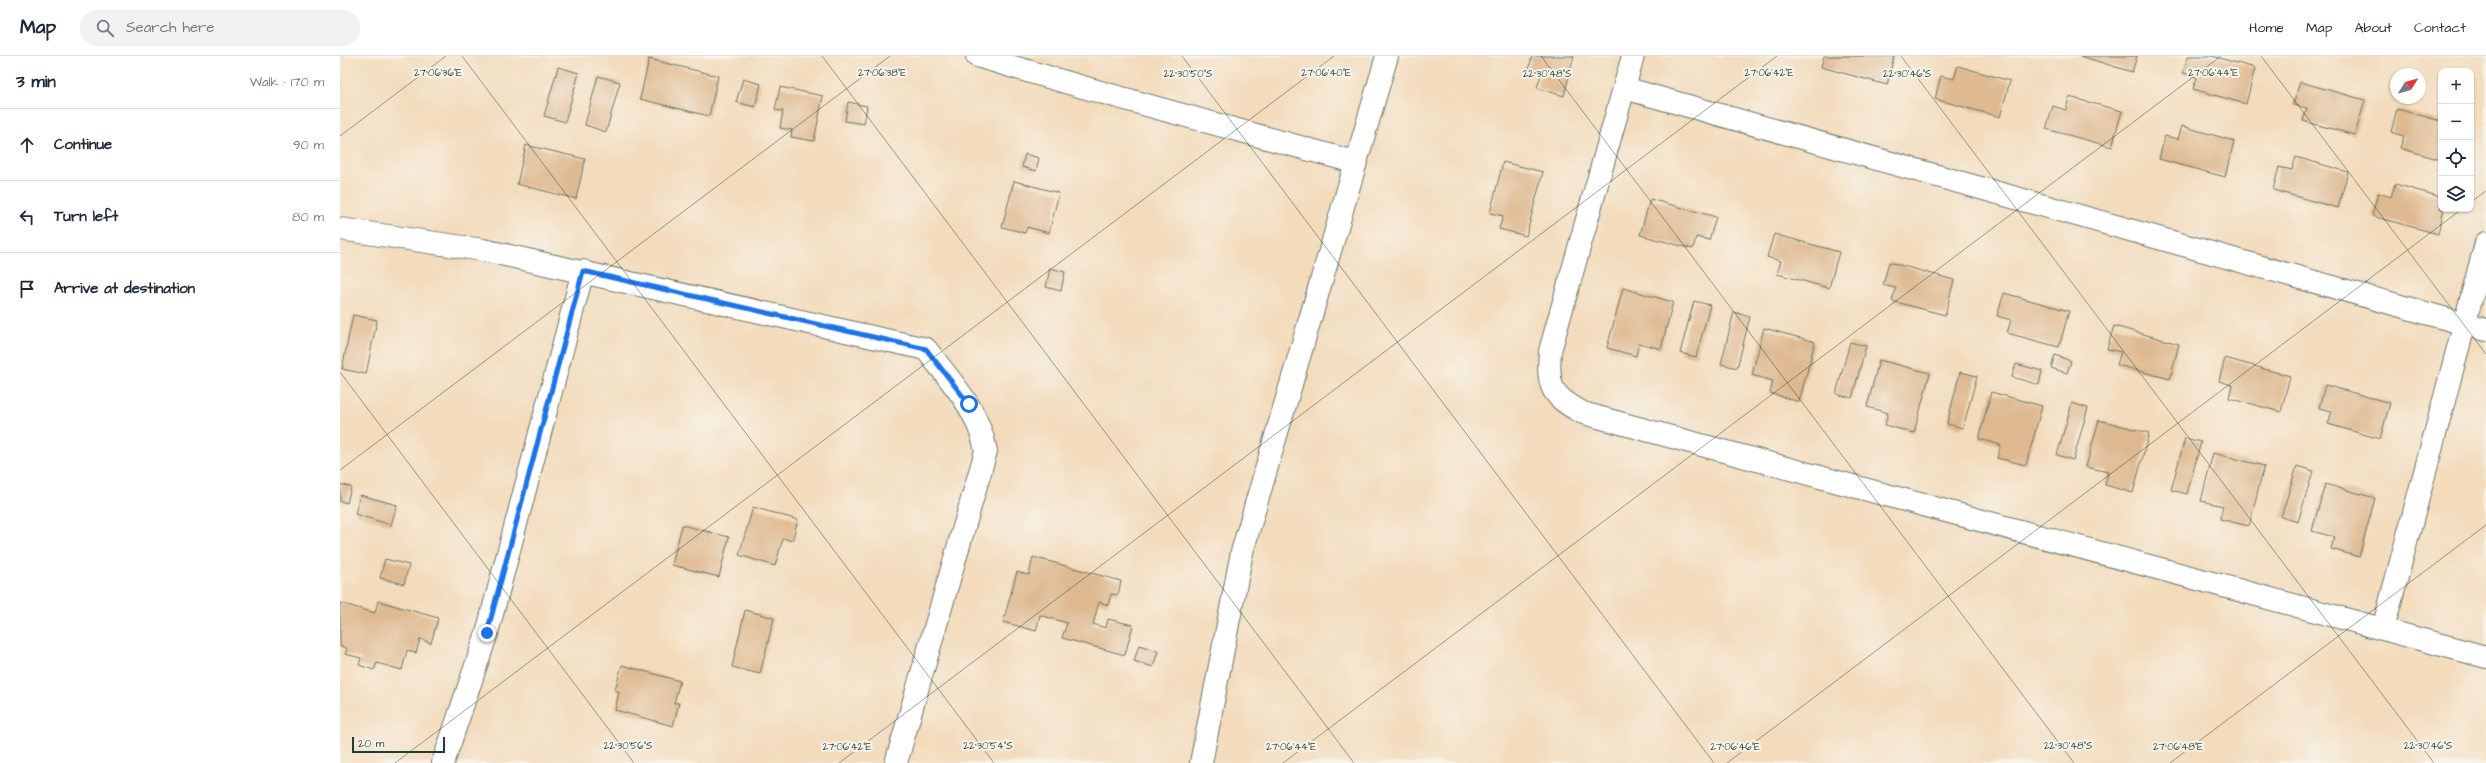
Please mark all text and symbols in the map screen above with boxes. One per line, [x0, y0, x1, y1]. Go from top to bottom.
search box [80, 10, 360, 46]
text: Map [20, 14, 56, 41]
icon: search [94, 17, 116, 39]
text: Search here [126, 17, 215, 38]
text: Home [2249, 18, 2284, 38]
text: Map [2306, 18, 2332, 38]
text: About [2354, 18, 2392, 38]
text: Contact [2414, 18, 2466, 38]
text: 27°06'36"E [414, 66, 462, 80]
text: 27°06'38"E [858, 66, 906, 80]
text: 27°06'40"E [1301, 66, 1351, 80]
text: 27°06'42"E [1744, 66, 1794, 80]
text: 27°06'44"E [2188, 66, 2238, 80]
text: 22°30'50"S [1164, 67, 1213, 81]
text: 22°30'48"S [1523, 67, 1572, 81]
text: 22°30'46"S [1883, 67, 1932, 81]
north arrow [2390, 68, 2426, 104]
map controls [2438, 68, 2474, 212]
button: + [2438, 68, 2474, 104]
text: 3 min [16, 70, 56, 94]
text: Walk · 170 m [250, 73, 324, 91]
button: − [2438, 104, 2474, 140]
icon: ahead [16, 134, 38, 156]
text: Continue [54, 134, 112, 155]
text: 90 m [293, 136, 324, 154]
button: locate [2438, 140, 2474, 176]
button: layers [2438, 176, 2474, 212]
icon: left [16, 206, 38, 228]
text: Turn left [54, 206, 118, 227]
text: 80 m [292, 208, 324, 226]
icon: arrive [16, 278, 38, 300]
text: Arrive at destination [54, 278, 195, 299]
route start [960, 395, 978, 413]
route end [478, 624, 496, 642]
scale bar [352, 735, 445, 754]
text: 20 m [358, 736, 384, 751]
text: 22°30'56"S [604, 739, 653, 753]
text: 22°30'54"S [963, 739, 1013, 753]
text: 22°30'48"S [2044, 739, 2093, 753]
text: 22°30'46"S [2404, 739, 2453, 753]
text: 27°06'42"E [822, 740, 872, 754]
text: 27°06'44"E [1266, 740, 1316, 754]
text: 27°06'46"E [1710, 740, 1760, 754]
text: 27°06'48"E [2153, 740, 2203, 754]

